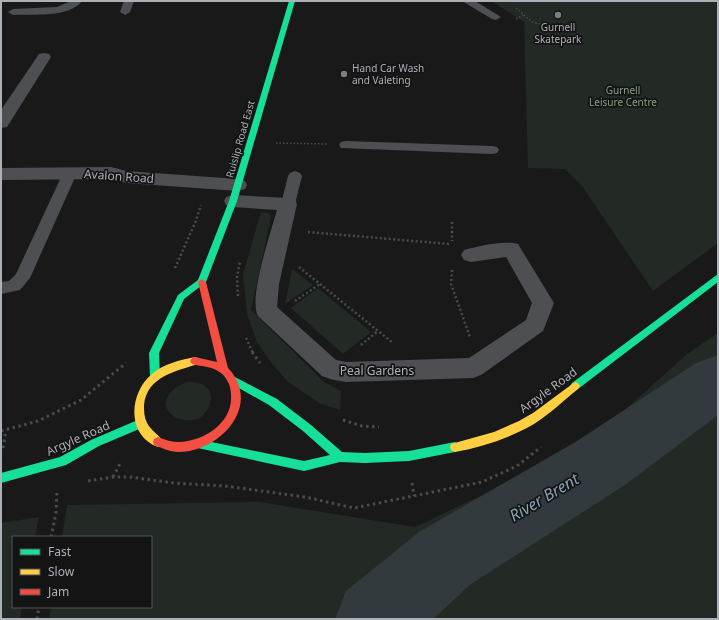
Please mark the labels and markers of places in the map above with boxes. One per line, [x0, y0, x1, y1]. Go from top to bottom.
marker: Gurnell Skatepark [553, 10, 563, 20]
place label: Gurnell Skatepark [535, 20, 582, 46]
place label: Hand Car Wash and Valeting [352, 61, 424, 87]
marker: Hand Car Wash and Valeting [339, 69, 349, 79]

